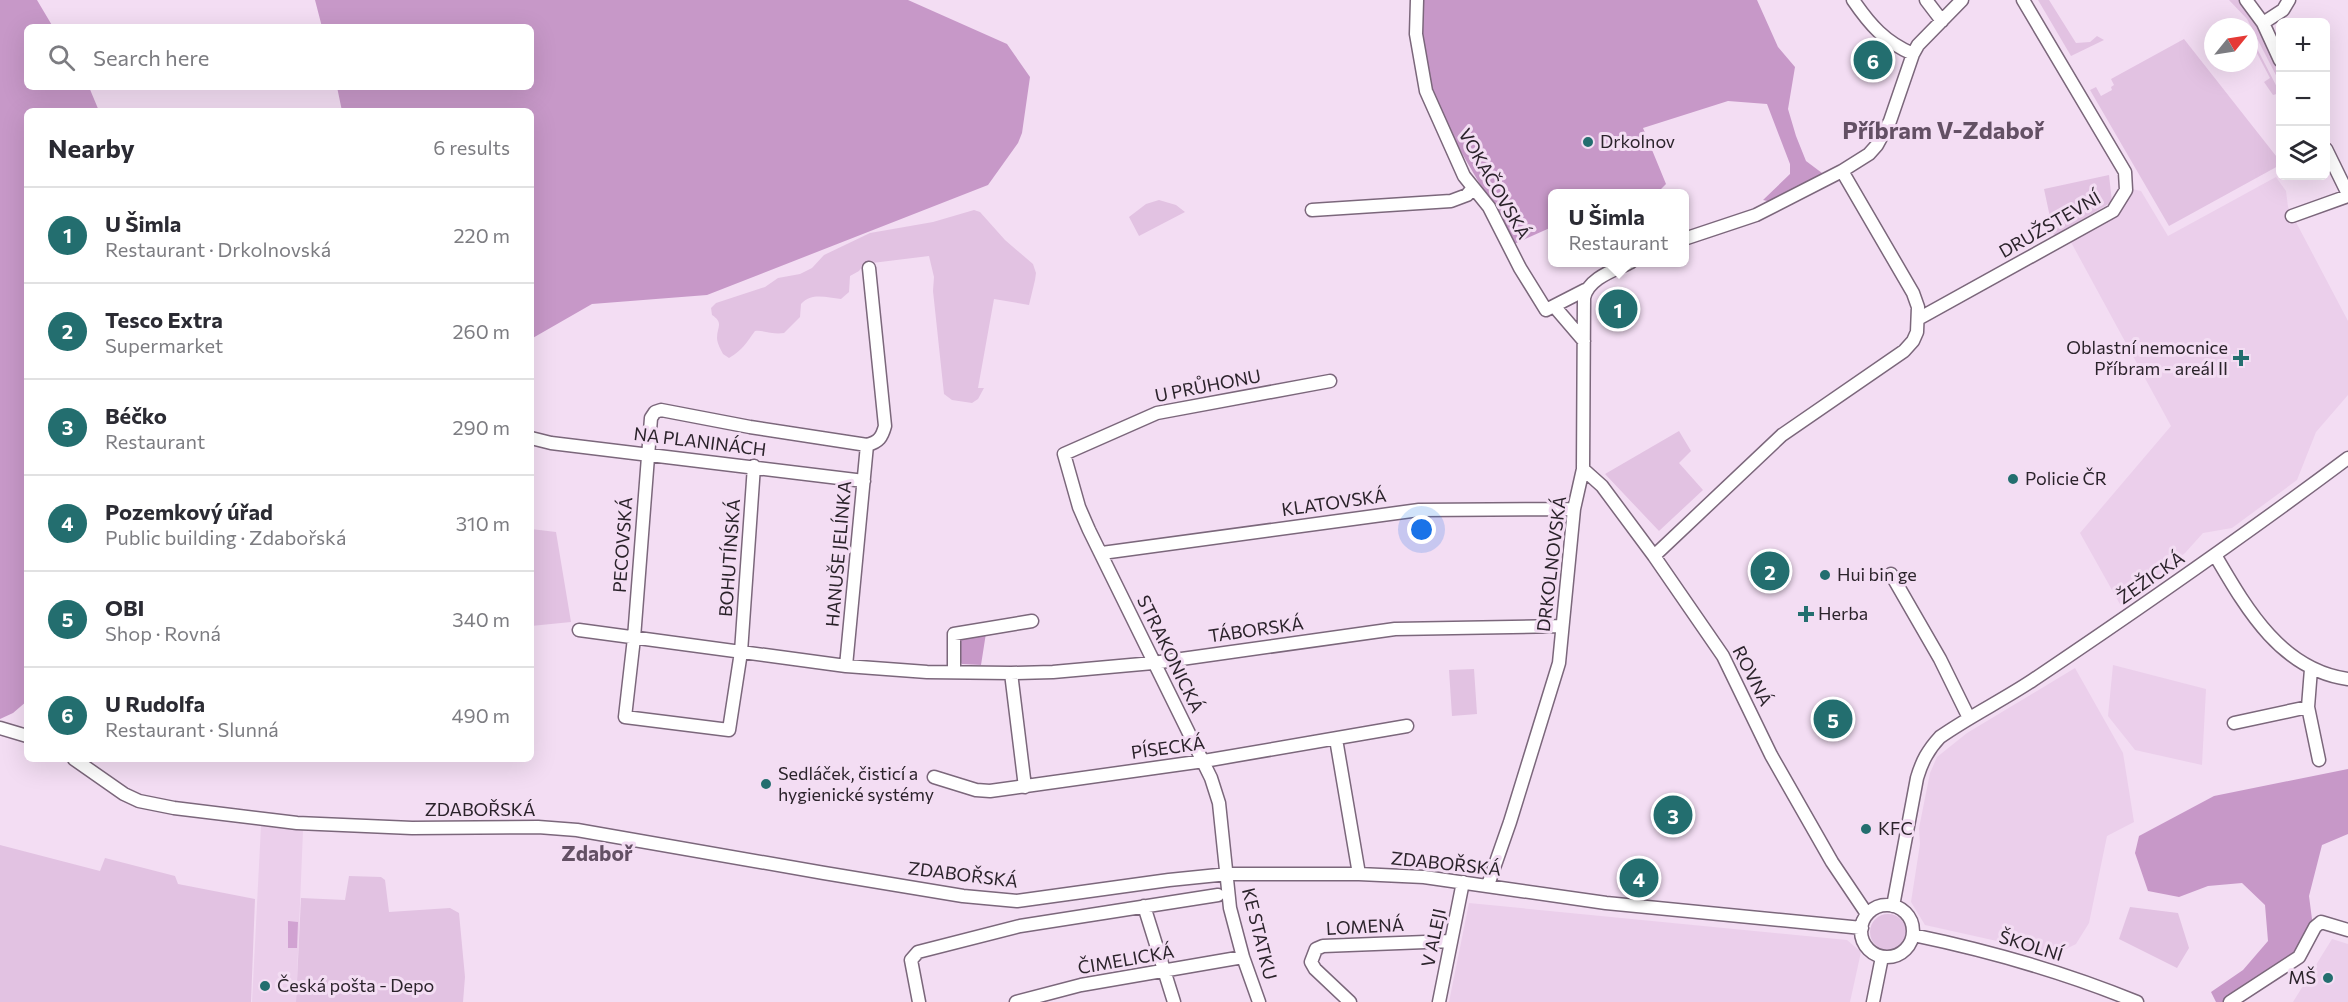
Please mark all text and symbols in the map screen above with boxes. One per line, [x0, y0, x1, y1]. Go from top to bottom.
north arrow [2204, 18, 2258, 72]
map controls [2276, 18, 2330, 180]
button: + [2276, 18, 2330, 72]
search box [24, 24, 534, 90]
pin: 6 [1854, 38, 1892, 82]
icon: search [45, 41, 78, 74]
text: Search here [93, 44, 209, 71]
button: − [2276, 72, 2330, 126]
district label: Příbram V-Zdaboř [1842, 115, 2045, 144]
street label: VOKAČOVSKÁ [1454, 124, 1535, 243]
button: layers [2276, 126, 2330, 180]
place label: Drkolnov [1600, 130, 1675, 152]
text: Nearby [48, 132, 135, 163]
text: 6 results [433, 135, 510, 159]
marker: Drkolnov [1581, 135, 1595, 149]
street label: DRUŽSTEVNÍ [1995, 186, 2105, 262]
popup [1548, 189, 1689, 267]
text: U Šimla [1568, 203, 1645, 230]
text: U Šimla [105, 210, 181, 237]
text: 1 [63, 223, 72, 247]
text: 220 m [454, 223, 510, 247]
text: Restaurant [1568, 230, 1669, 254]
text: Restaurant · Drkolnovská [105, 237, 331, 261]
pin: 1 [1598, 286, 1638, 332]
text: Tesco Extra [105, 306, 223, 333]
text: 2 [62, 319, 73, 343]
text: 260 m [452, 319, 510, 343]
text: Supermarket [105, 333, 223, 357]
place label: Oblastní nemocnice Příbram - areál II [2066, 336, 2228, 379]
marker: Oblastní nemocnice Příbram - areál II [2232, 349, 2250, 367]
street label: U PRŮHONU [1153, 364, 1263, 406]
text: Béčko [105, 402, 167, 429]
text: 3 [62, 415, 73, 439]
text: 290 m [452, 415, 510, 439]
street label: NA PLANINÁCH [633, 422, 768, 460]
text: Restaurant [105, 429, 205, 453]
place label: Policie ČR [2025, 467, 2107, 489]
marker: Policie ČR [2006, 472, 2020, 486]
street label: HANUŠE JELÍNKA [821, 480, 855, 628]
street label: KLATOVSKÁ [1280, 484, 1388, 520]
street label: DRKOLNOVSKÁ [1532, 495, 1570, 633]
street label: PECOVSKÁ [608, 496, 636, 593]
text: Pozemkový úřad [105, 498, 273, 525]
street label: BOHUTÍNSKÁ [714, 498, 744, 618]
text: 4 [61, 511, 74, 535]
text: 310 m [456, 511, 510, 535]
your location [1407, 515, 1436, 544]
text: Public building · Zdabořská [105, 525, 346, 549]
street label: ŽEŽICKÁ [2113, 546, 2188, 608]
pin: 2 [1750, 548, 1790, 594]
place label: Hui bin ge [1837, 563, 1917, 585]
marker: Hui bin ge [1818, 568, 1832, 582]
street label: STRAKONICKÁ [1133, 591, 1209, 716]
text: OBI [105, 594, 144, 621]
place label: Herba [1818, 602, 1868, 624]
text: 5 [62, 607, 73, 631]
text: 340 m [452, 607, 510, 631]
marker: Herba [1799, 607, 1813, 621]
street label: TÁBORSKÁ [1207, 611, 1305, 647]
text: Shop · Rovná [105, 621, 221, 645]
street label: ROVNÁ [1728, 642, 1777, 709]
text: U Rudolfa [105, 690, 205, 717]
pin: 5 [1814, 696, 1852, 742]
text: 6 [61, 703, 74, 727]
text: 490 m [452, 703, 510, 727]
text: Restaurant · Slunná [105, 717, 279, 741]
street label: PÍSECKÁ [1129, 731, 1206, 763]
place label: Sedláček, čisticí a hygienické systémy [778, 762, 934, 805]
marker: Sedláček, čisticí a hygienické systémy [759, 777, 773, 791]
pin: 3 [1654, 792, 1692, 838]
street label: ZDABOŘSKÁ [425, 798, 535, 820]
place label: KFC [1878, 817, 1913, 839]
marker: KFC [1859, 822, 1873, 836]
district label: Zdaboř [561, 840, 634, 865]
street label: ZDABOŘSKÁ [1390, 846, 1502, 880]
street label: ZDABOŘSKÁ [907, 856, 1019, 892]
pin: 4 [1620, 856, 1658, 900]
street label: KE STATKU [1238, 885, 1282, 982]
street label: V ALEJI [1416, 906, 1450, 969]
street label: LOMENÁ [1325, 913, 1405, 939]
street label: ŠKOLNÍ [1997, 925, 2067, 965]
street label: ČIMELICKÁ [1076, 940, 1176, 978]
place label: MŠ [2288, 966, 2316, 988]
marker: MŠ [2321, 971, 2335, 985]
place label: Česká pošta - Depo [277, 974, 434, 996]
marker: Česká pošta - Depo [258, 979, 272, 993]

